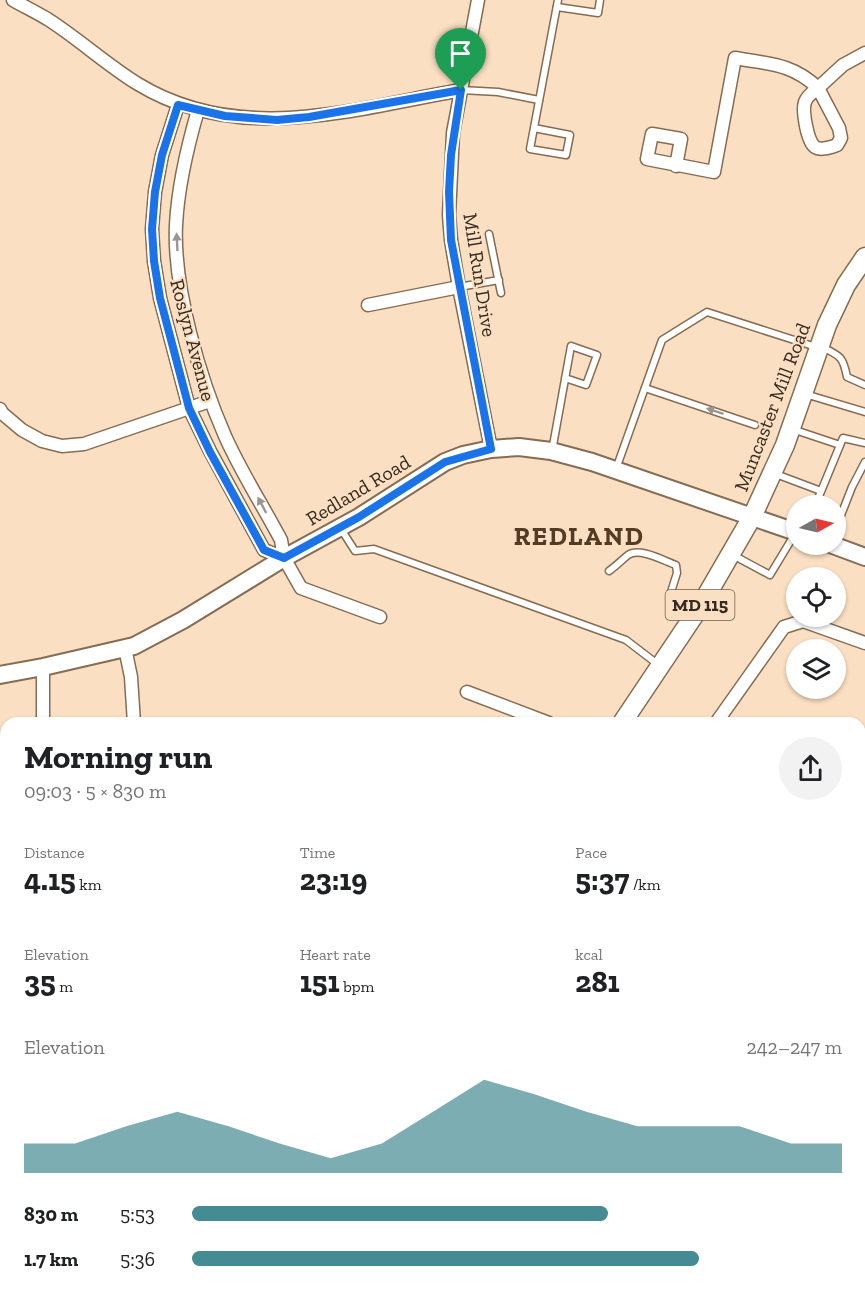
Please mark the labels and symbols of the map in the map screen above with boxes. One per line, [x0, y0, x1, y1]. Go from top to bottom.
pin [435, 28, 486, 90]
street label: Mill Run Drive [458, 211, 502, 339]
one-way arrow [172, 232, 181, 251]
street label: Roslyn Avenue [165, 276, 221, 404]
street label: Muncaster Mill Road [729, 319, 815, 495]
one-way arrow [706, 406, 724, 416]
street label: Redland Road [301, 449, 415, 531]
north arrow [786, 495, 846, 555]
one-way arrow [257, 496, 267, 513]
district label: REDLAND [514, 520, 644, 552]
road number: MD 115 [666, 590, 734, 620]

